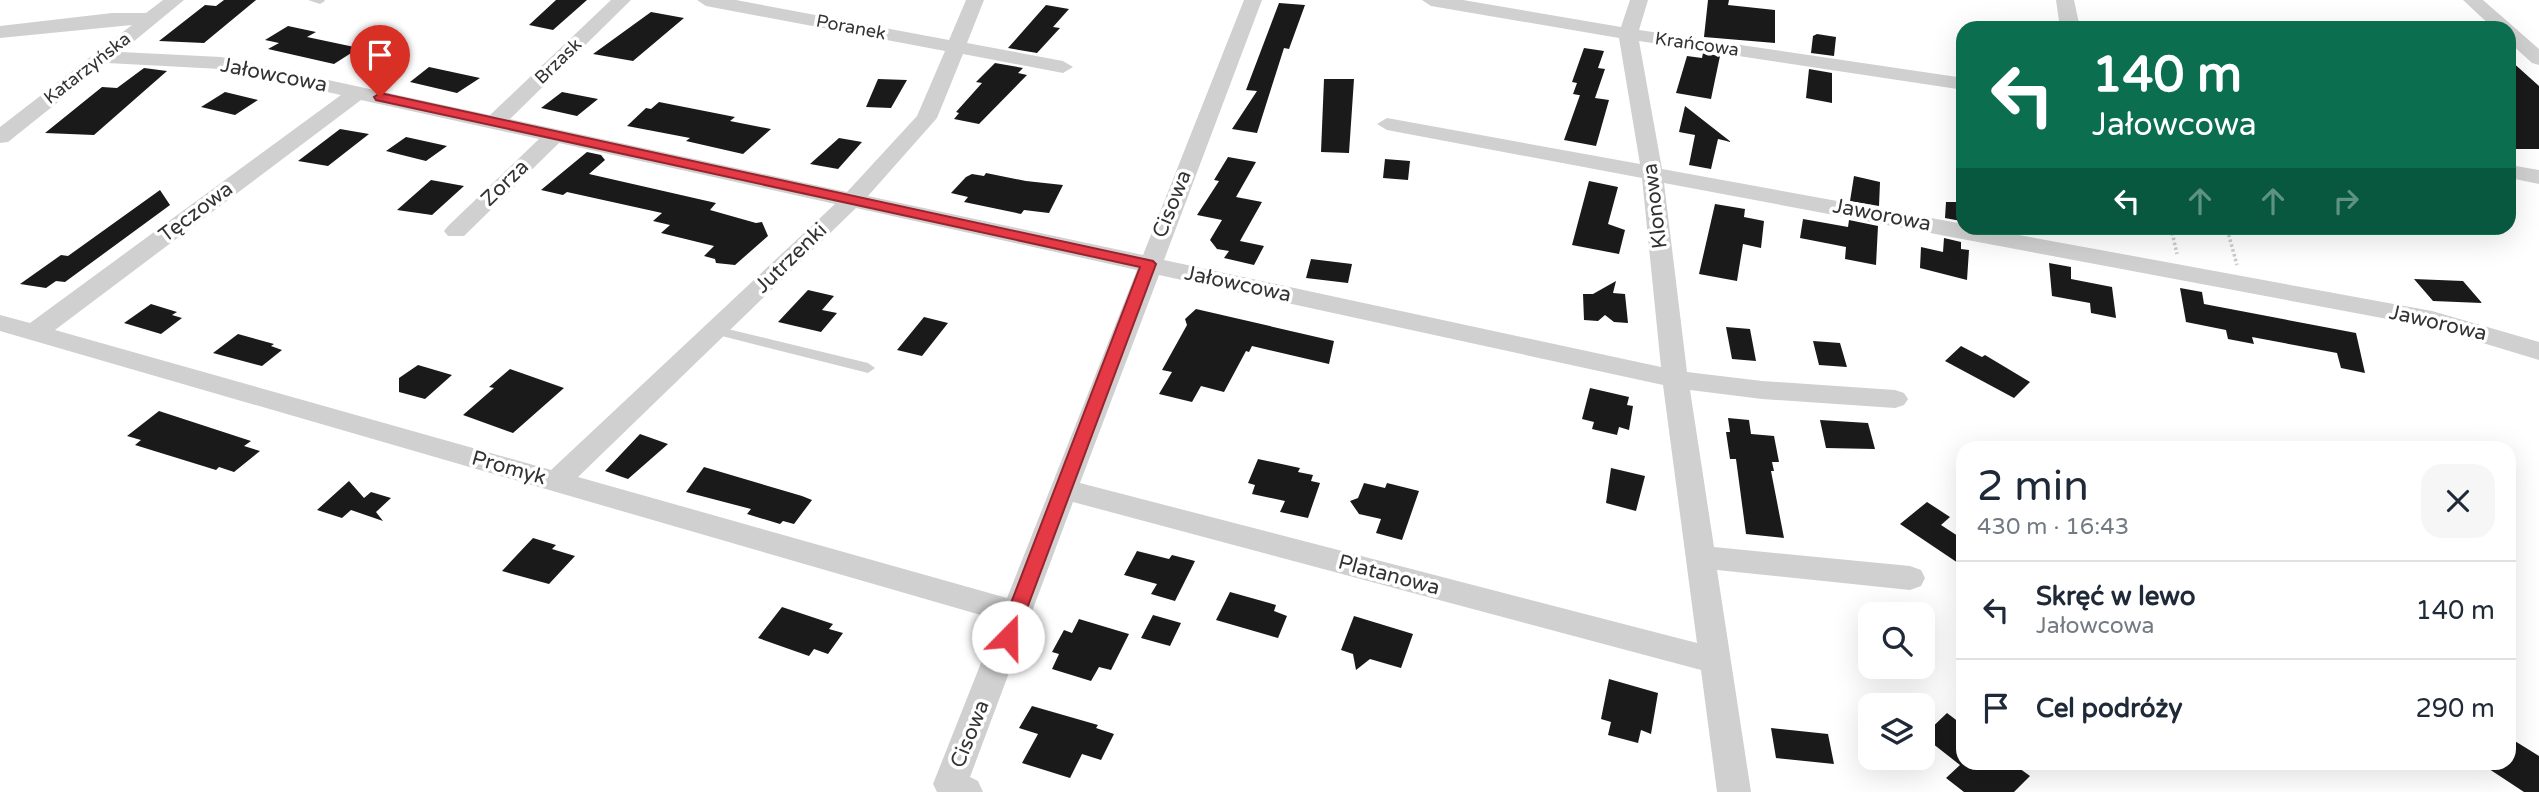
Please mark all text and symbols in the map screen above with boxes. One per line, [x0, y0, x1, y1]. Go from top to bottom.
street label: Poranek [814, 9, 888, 45]
pin [350, 25, 410, 97]
street label: Katarzyńska [39, 27, 135, 109]
street label: Krańcowa [1654, 27, 1740, 61]
street label: Brzask [530, 33, 586, 89]
icon: arrive [361, 36, 399, 74]
text: 140 m [2092, 46, 2242, 105]
icon: left [1977, 49, 2068, 140]
street label: Jałowcowa [219, 52, 329, 98]
text: Jałowcowa [2092, 106, 2257, 144]
street label: Zorza [476, 154, 534, 212]
street label: Klonowa [1637, 162, 1673, 250]
street label: Cisowa [1147, 166, 1197, 242]
street label: Tęczowa [154, 176, 238, 248]
icon: left [2108, 182, 2146, 220]
icon: ahead [2181, 182, 2219, 220]
icon: ahead [2254, 182, 2292, 220]
icon: right [2327, 182, 2365, 220]
street label: Jaworowa [1831, 193, 1933, 237]
street label: Jutrzenki [750, 218, 832, 298]
street label: Jałowcowa [1182, 261, 1294, 307]
street label: Jaworowa [2387, 300, 2489, 346]
street label: Promyk [469, 445, 549, 491]
text: 2 min [1977, 461, 2089, 512]
button: close [2421, 464, 2495, 538]
text: 430 m · 16:43 [1977, 513, 2129, 541]
street label: Platanowa [1335, 549, 1443, 601]
text: Skręć w lewo [2036, 581, 2196, 612]
icon: left [1977, 591, 2015, 629]
text: 140 m [2415, 595, 2495, 626]
position arrow [971, 600, 1045, 674]
map controls [1858, 602, 1935, 770]
button: search [1858, 602, 1935, 679]
text: Jałowcowa [2036, 612, 2154, 640]
icon: arrive [1977, 689, 2015, 727]
button: layers [1858, 693, 1935, 770]
text: Cel podróży [2036, 693, 2183, 724]
text: 290 m [2415, 693, 2495, 724]
street label: Cisowa [945, 696, 995, 772]

